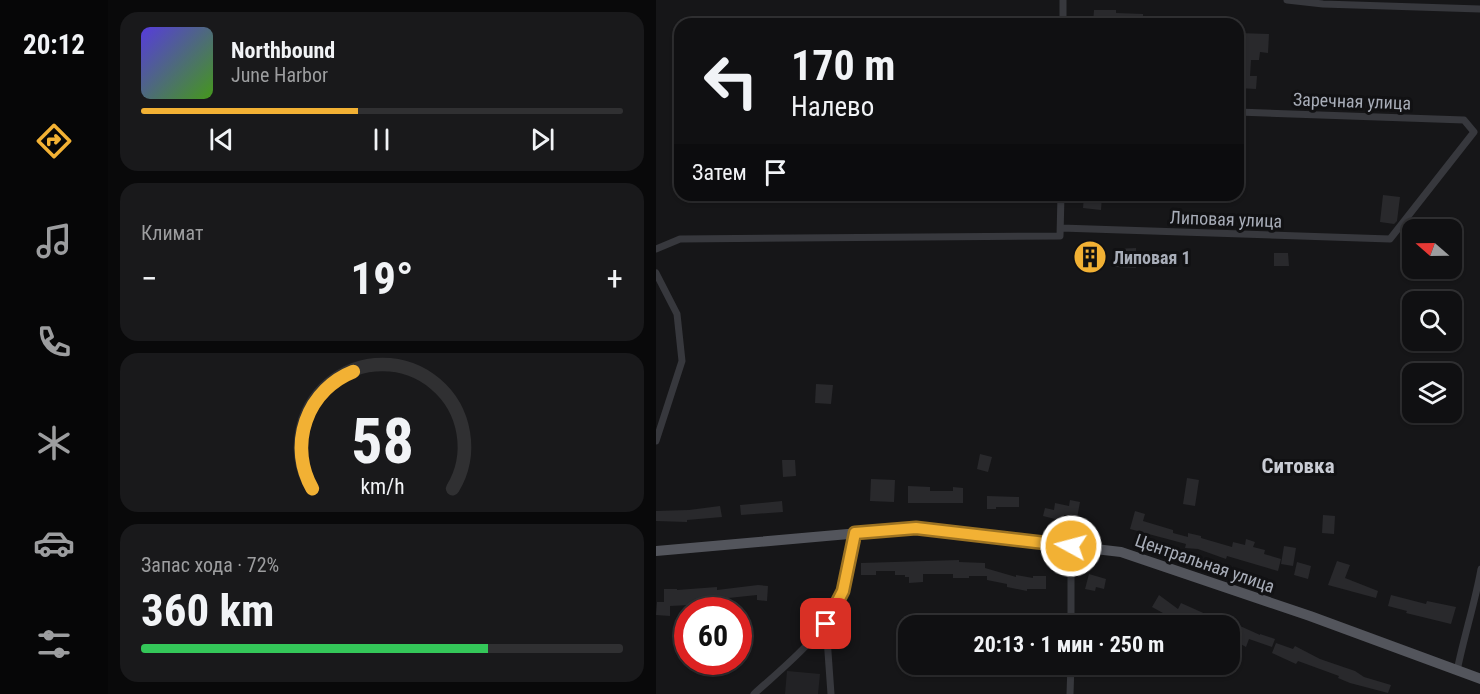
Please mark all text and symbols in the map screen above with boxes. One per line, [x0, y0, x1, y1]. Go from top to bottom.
text: 20:12 [23, 29, 85, 61]
text: Northbound [231, 38, 335, 63]
text: 170 m [791, 41, 896, 90]
icon: left [692, 42, 770, 120]
text: June Harbor [231, 63, 328, 87]
street label: Заречная улица [1293, 88, 1411, 114]
text: Налево [791, 91, 874, 123]
icon: directions [33, 120, 75, 162]
icon: previous [205, 123, 238, 156]
icon: pause [365, 123, 398, 156]
icon: next [526, 123, 559, 156]
icon: arrive [759, 156, 792, 189]
text: Затем [692, 160, 747, 185]
street label: Липовая улица [1169, 207, 1283, 231]
north arrow [1402, 219, 1462, 279]
map controls [1402, 219, 1462, 423]
icon: music [33, 220, 75, 262]
text: Климат [141, 221, 203, 245]
building icon: Липовая 1 [1072, 239, 1108, 275]
place label: Липовая 1 [1113, 247, 1191, 268]
text: 19° [351, 252, 414, 305]
text: − [141, 259, 158, 298]
text: + [607, 259, 623, 298]
button: search [1402, 291, 1462, 351]
icon: phone [33, 321, 75, 363]
button: layers [1402, 363, 1462, 423]
text: 58 [350, 405, 414, 478]
icon: climate [33, 422, 75, 464]
district label: Ситовка [1261, 454, 1335, 478]
text: km/h [360, 475, 404, 500]
position arrow [1039, 514, 1103, 578]
icon: car [33, 522, 75, 564]
street label: Центральная улица [1132, 529, 1278, 597]
text: Запас хода · 72% [141, 553, 279, 577]
text: 360 km [141, 584, 274, 637]
speed limit sign: 60 [674, 597, 752, 675]
pin [800, 598, 851, 649]
icon: arrive [809, 607, 842, 640]
icon: filters [33, 623, 75, 665]
text: 20:13 · 1 мин · 250 m [974, 632, 1164, 657]

